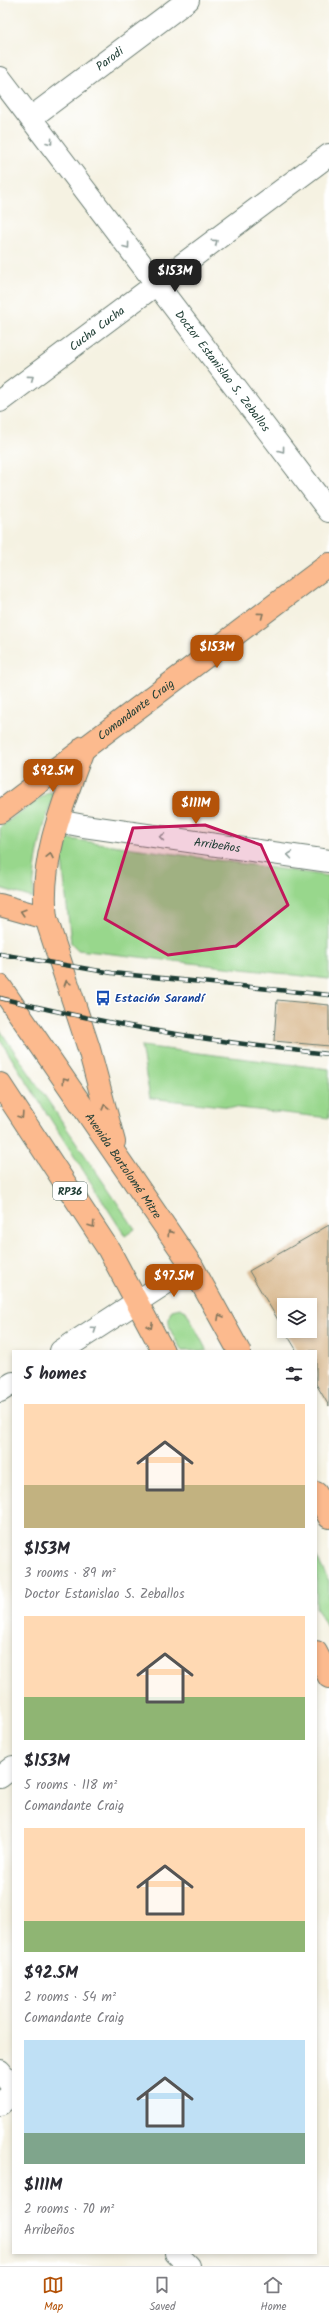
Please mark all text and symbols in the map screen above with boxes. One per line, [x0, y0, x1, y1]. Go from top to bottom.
street label: Parodi [92, 42, 129, 76]
one-way arrow [45, 137, 52, 144]
one-way arrow [210, 240, 217, 247]
one-way arrow [123, 242, 130, 249]
pin: $153M [147, 259, 203, 293]
text: $153M [157, 261, 193, 282]
street label: Cucha Cucha [65, 301, 129, 356]
street label: Doctor Estanislao S. Zeballos [170, 306, 275, 436]
one-way arrow [27, 376, 34, 383]
one-way arrow [278, 445, 285, 452]
one-way arrow [257, 612, 264, 619]
pin: $153M [189, 635, 245, 669]
text: $153M [199, 637, 235, 658]
street label: Comandante Craig [93, 674, 179, 746]
pin: $92.5M [20, 759, 86, 793]
text: $92.5M [32, 761, 74, 782]
pin: $111M [168, 791, 224, 825]
text: $111M [181, 793, 211, 814]
one-way arrow [159, 833, 165, 842]
street label: Arribeños [193, 833, 242, 858]
one-way arrow [287, 851, 293, 860]
one-way arrow [45, 853, 53, 860]
one-way arrow [20, 908, 27, 916]
one-way arrow [63, 979, 72, 986]
bus stop icon: Estación Sarandí [94, 989, 112, 1007]
place label: Estación Sarandí [115, 989, 206, 1008]
one-way arrow [62, 1077, 69, 1084]
one-way arrow [101, 1104, 109, 1110]
street label: Avenida Bartolomé Mitre [80, 1109, 166, 1224]
one-way arrow [17, 1112, 24, 1119]
road number: RP36 [53, 1182, 87, 1200]
one-way arrow [88, 1221, 95, 1228]
one-way arrow [168, 1231, 175, 1238]
pin: $97.5M [141, 1264, 207, 1298]
text: $97.5M [154, 1266, 194, 1287]
map controls [277, 1298, 317, 1338]
button: layers [277, 1298, 317, 1338]
one-way arrow [218, 1314, 225, 1321]
one-way arrow [145, 1322, 153, 1329]
one-way arrow [89, 1327, 96, 1334]
text: 5 homes [24, 1361, 87, 1388]
icon: filters [283, 1363, 305, 1385]
icon: home [129, 1430, 201, 1502]
text: $153M [24, 1536, 70, 1563]
text: 3 rooms · 89 m² [24, 1563, 116, 1584]
text: Doctor Estanislao S. Zeballos [24, 1584, 185, 1605]
icon: home [129, 1642, 201, 1714]
text: $153M [24, 1748, 70, 1775]
text: 5 rooms · 118 m² [24, 1775, 117, 1796]
text: Comandante Craig [24, 1796, 124, 1817]
icon: home [129, 1854, 201, 1926]
text: $92.5M [24, 1960, 78, 1987]
text: 2 rooms · 54 m² [24, 1987, 116, 2008]
text: Comandante Craig [24, 2008, 124, 2029]
icon: home [129, 2066, 201, 2138]
text: $111M [24, 2172, 62, 2199]
text: 2 rooms · 70 m² [24, 2199, 114, 2220]
text: Arribeños [24, 2220, 75, 2241]
tab: Map [42, 2274, 64, 2316]
tab: Saved [149, 2274, 176, 2316]
tab: Home [260, 2274, 287, 2316]

